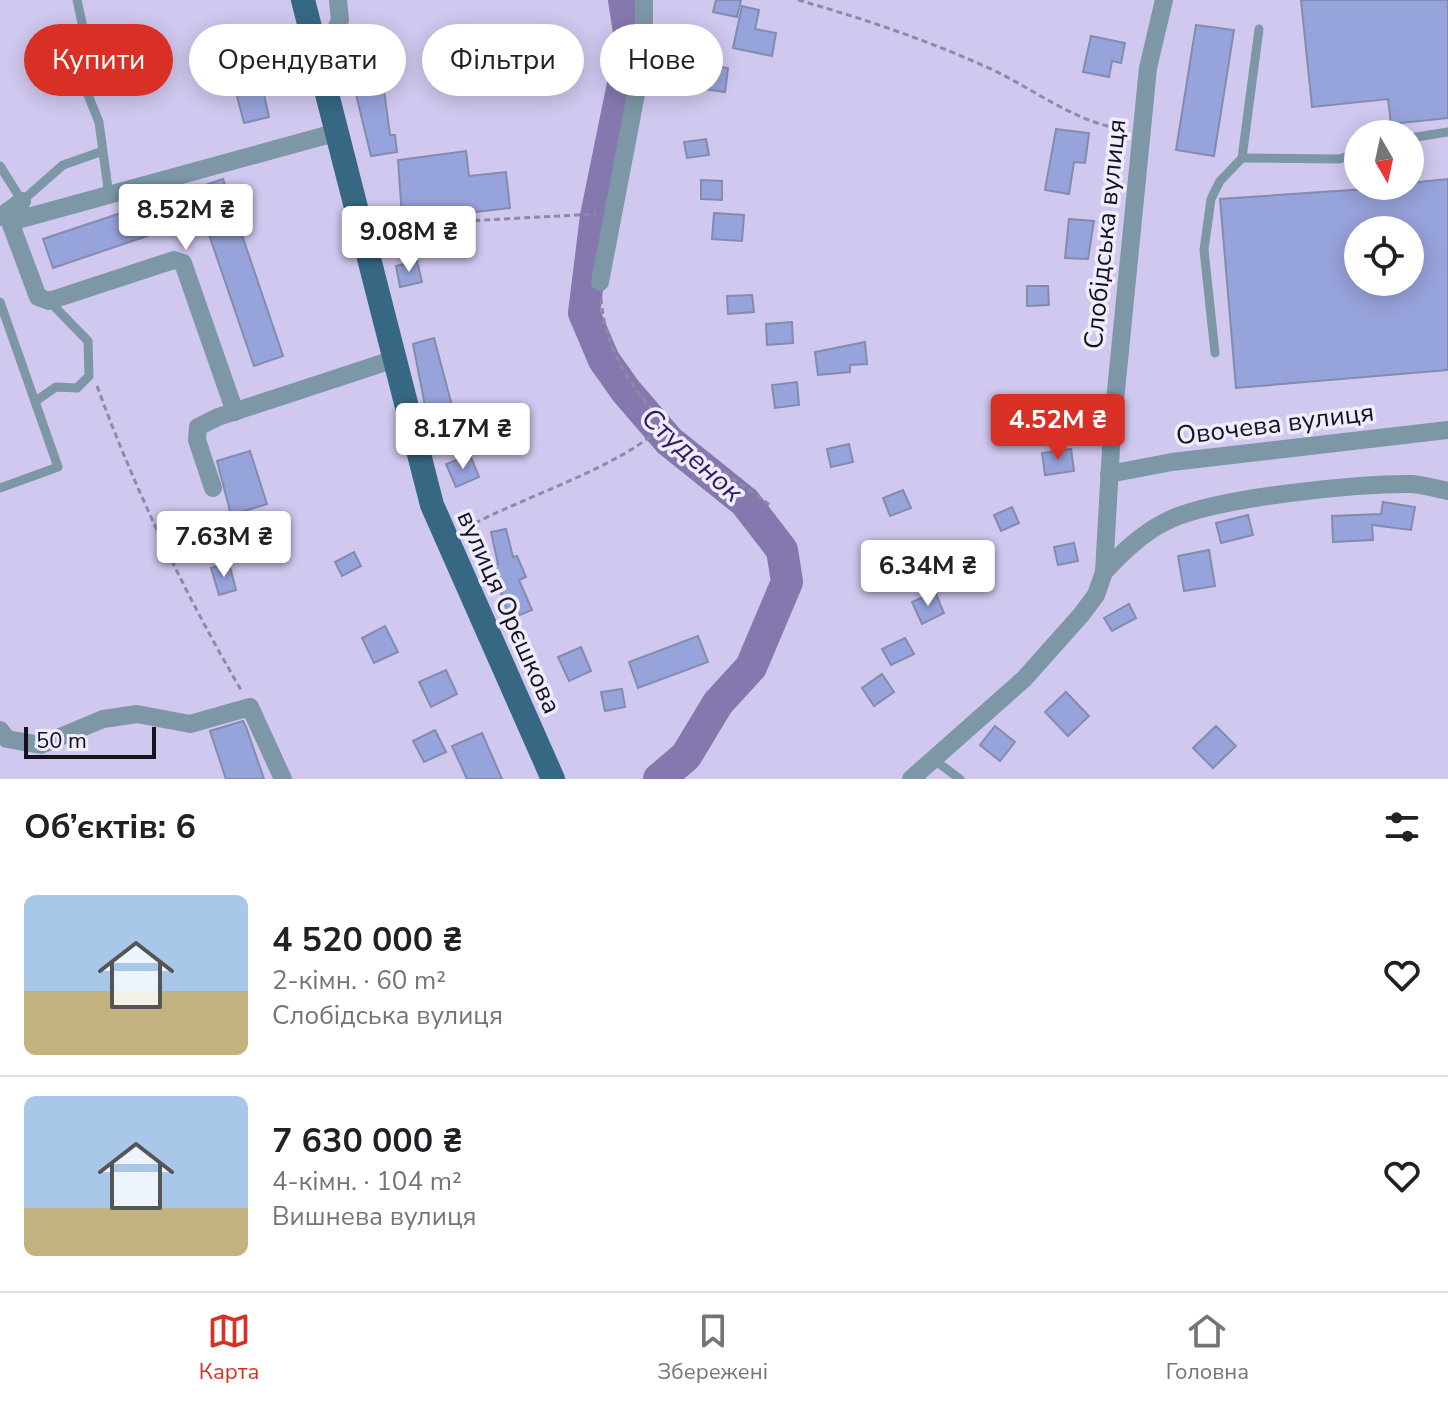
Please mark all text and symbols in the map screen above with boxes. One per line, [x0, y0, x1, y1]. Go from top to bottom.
chip: Купити [24, 24, 173, 96]
chip: Орендувати [189, 24, 406, 96]
chip: Фільтри [422, 24, 584, 96]
chip: Нове [600, 24, 723, 96]
street label: Слобідська вулиця [1076, 117, 1134, 351]
north arrow [1344, 120, 1424, 200]
map controls [1344, 120, 1424, 296]
pin: 8.52M ₴ [112, 184, 260, 252]
text: 8.52M ₴ [137, 192, 235, 227]
pin: 9.08M ₴ [335, 206, 483, 274]
text: 9.08M ₴ [360, 214, 458, 249]
button: locate [1344, 216, 1424, 296]
pin: 4.52M ₴ [984, 394, 1132, 462]
street label: Овочева вулиця [1174, 395, 1376, 453]
water label: Студенок [633, 399, 752, 512]
text: 4.52M ₴ [1009, 402, 1107, 437]
pin: 8.17M ₴ [389, 403, 537, 471]
text: 8.17M ₴ [414, 411, 512, 446]
street label: вулиця Орєшкова [448, 505, 570, 719]
pin: 7.63M ₴ [150, 511, 298, 579]
text: 7.63M ₴ [175, 519, 273, 554]
pin: 6.34M ₴ [854, 540, 1002, 608]
text: 6.34M ₴ [879, 548, 977, 583]
scale bar [24, 723, 156, 759]
text: 50 m [36, 726, 87, 756]
text: Об’єктів: 6 [24, 804, 196, 850]
icon: filters [1380, 805, 1424, 849]
text: 4 520 000 ₴ [272, 917, 463, 963]
icon: home [88, 927, 184, 1023]
icon: heart [1380, 953, 1424, 997]
text: 2-кімн. · 60 m² [272, 963, 446, 998]
text: Слобідська вулиця [272, 998, 503, 1033]
text: 7 630 000 ₴ [272, 1118, 463, 1164]
icon: home [88, 1128, 184, 1224]
icon: heart [1380, 1154, 1424, 1198]
text: 4-кімн. · 104 m² [272, 1164, 462, 1199]
text: Вишнева вулиця [272, 1199, 477, 1234]
tab: Карта [199, 1309, 259, 1387]
tab: Збережені [657, 1309, 768, 1387]
tab: Головна [1166, 1309, 1249, 1387]

